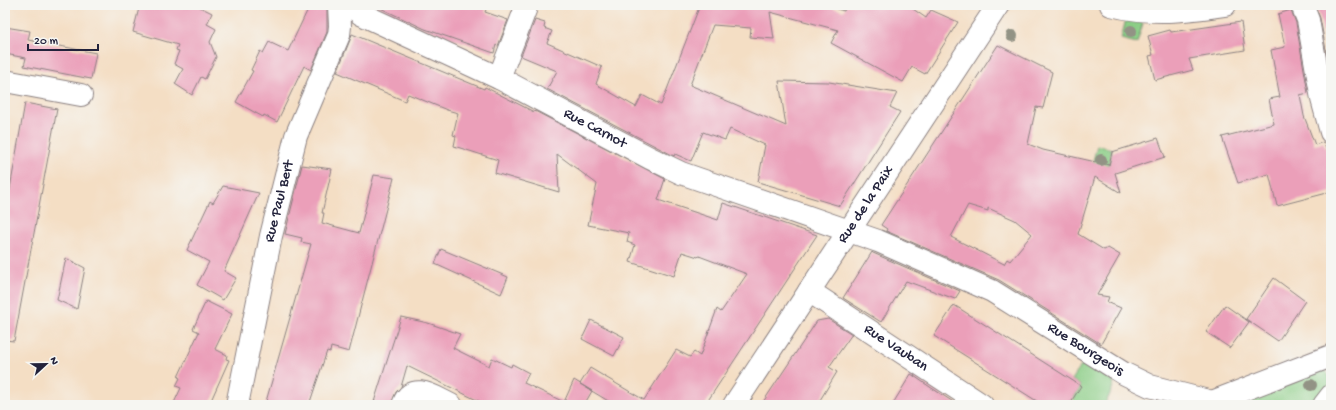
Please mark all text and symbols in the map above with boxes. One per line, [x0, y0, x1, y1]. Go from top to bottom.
scale bar [28, 26, 98, 52]
text: 20 m [34, 35, 59, 49]
street label: Rue Carnot [560, 105, 631, 154]
street label: Rue Paul Bert [261, 157, 299, 244]
street label: Rue de la Paix [834, 162, 898, 247]
street label: Rue Bourgeois [1044, 319, 1127, 380]
street label: Rue Vauban [860, 321, 931, 376]
north arrow [26, 344, 66, 384]
text: N [47, 355, 60, 367]

